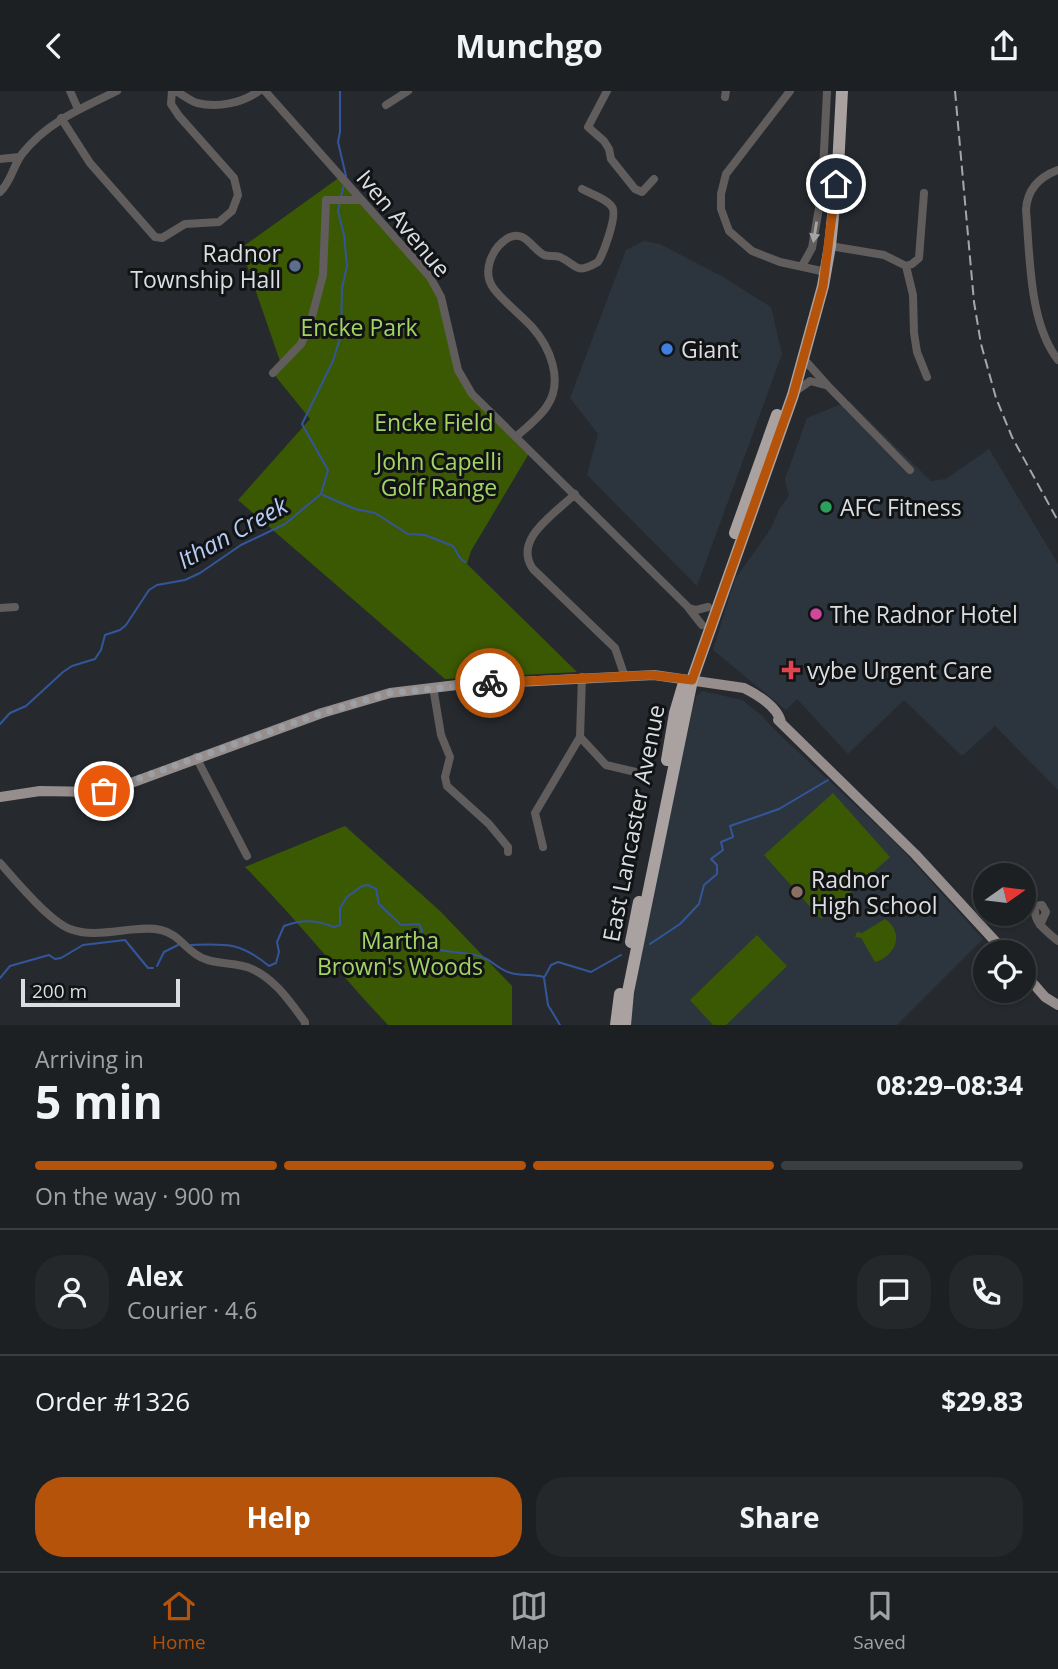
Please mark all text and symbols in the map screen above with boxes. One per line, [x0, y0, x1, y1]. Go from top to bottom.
text: Munchgo [455, 24, 603, 67]
icon: back [35, 27, 73, 65]
icon: share [985, 27, 1023, 65]
pin [806, 154, 866, 214]
street label: Iven Avenue [350, 163, 458, 283]
icon: home [817, 165, 855, 203]
one-way arrow [809, 221, 820, 243]
place label: Radnor Township Hall [130, 237, 282, 295]
marker: Radnor Township Hall [287, 258, 303, 274]
park label: Encke Park [301, 311, 417, 343]
place label: Giant [681, 333, 739, 365]
marker: Giant [659, 341, 675, 357]
park label: Encke Field [374, 406, 494, 438]
park label: John Capelli Golf Range [374, 445, 502, 503]
water label: Ithan Creek [171, 488, 294, 576]
place label: AFC Fitness [840, 491, 962, 523]
marker: AFC Fitness [818, 499, 834, 515]
place label: The Radnor Hotel [830, 598, 1018, 630]
marker: The Radnor Hotel [808, 606, 824, 622]
courier [455, 648, 525, 718]
place label: vybe Urgent Care [807, 654, 992, 686]
marker: vybe Urgent Care [781, 660, 801, 680]
icon: bike [471, 664, 509, 702]
street label: East Lancaster Avenue [594, 702, 672, 944]
pin [74, 761, 134, 821]
icon: bag [85, 772, 123, 810]
place label: Radnor High School [811, 863, 938, 921]
north arrow [973, 863, 1036, 926]
map controls [973, 863, 1036, 1003]
marker: Radnor High School [789, 884, 805, 900]
park label: Martha Brown's Woods [317, 924, 483, 982]
button: locate [973, 940, 1036, 1003]
scale bar [21, 976, 180, 1008]
text: 200 m [32, 978, 87, 1004]
text: Arriving in [35, 1043, 144, 1075]
text: 08:29–08:34 [876, 1067, 1023, 1103]
text: 5 min [35, 1070, 163, 1132]
text: On the way · 900 m [35, 1180, 241, 1212]
button: person [35, 1255, 109, 1329]
button: chat [857, 1255, 931, 1329]
button: phone [949, 1255, 1023, 1329]
text: Alex [127, 1258, 183, 1294]
text: Courier · 4.6 [127, 1294, 257, 1326]
text: Order #1326 [35, 1383, 190, 1419]
text: $29.83 [941, 1383, 1023, 1419]
button: Help [35, 1477, 522, 1557]
button: Share [536, 1477, 1023, 1557]
tab: Home [152, 1587, 206, 1655]
tab: Map [510, 1587, 549, 1655]
tab: Saved [853, 1587, 906, 1655]

